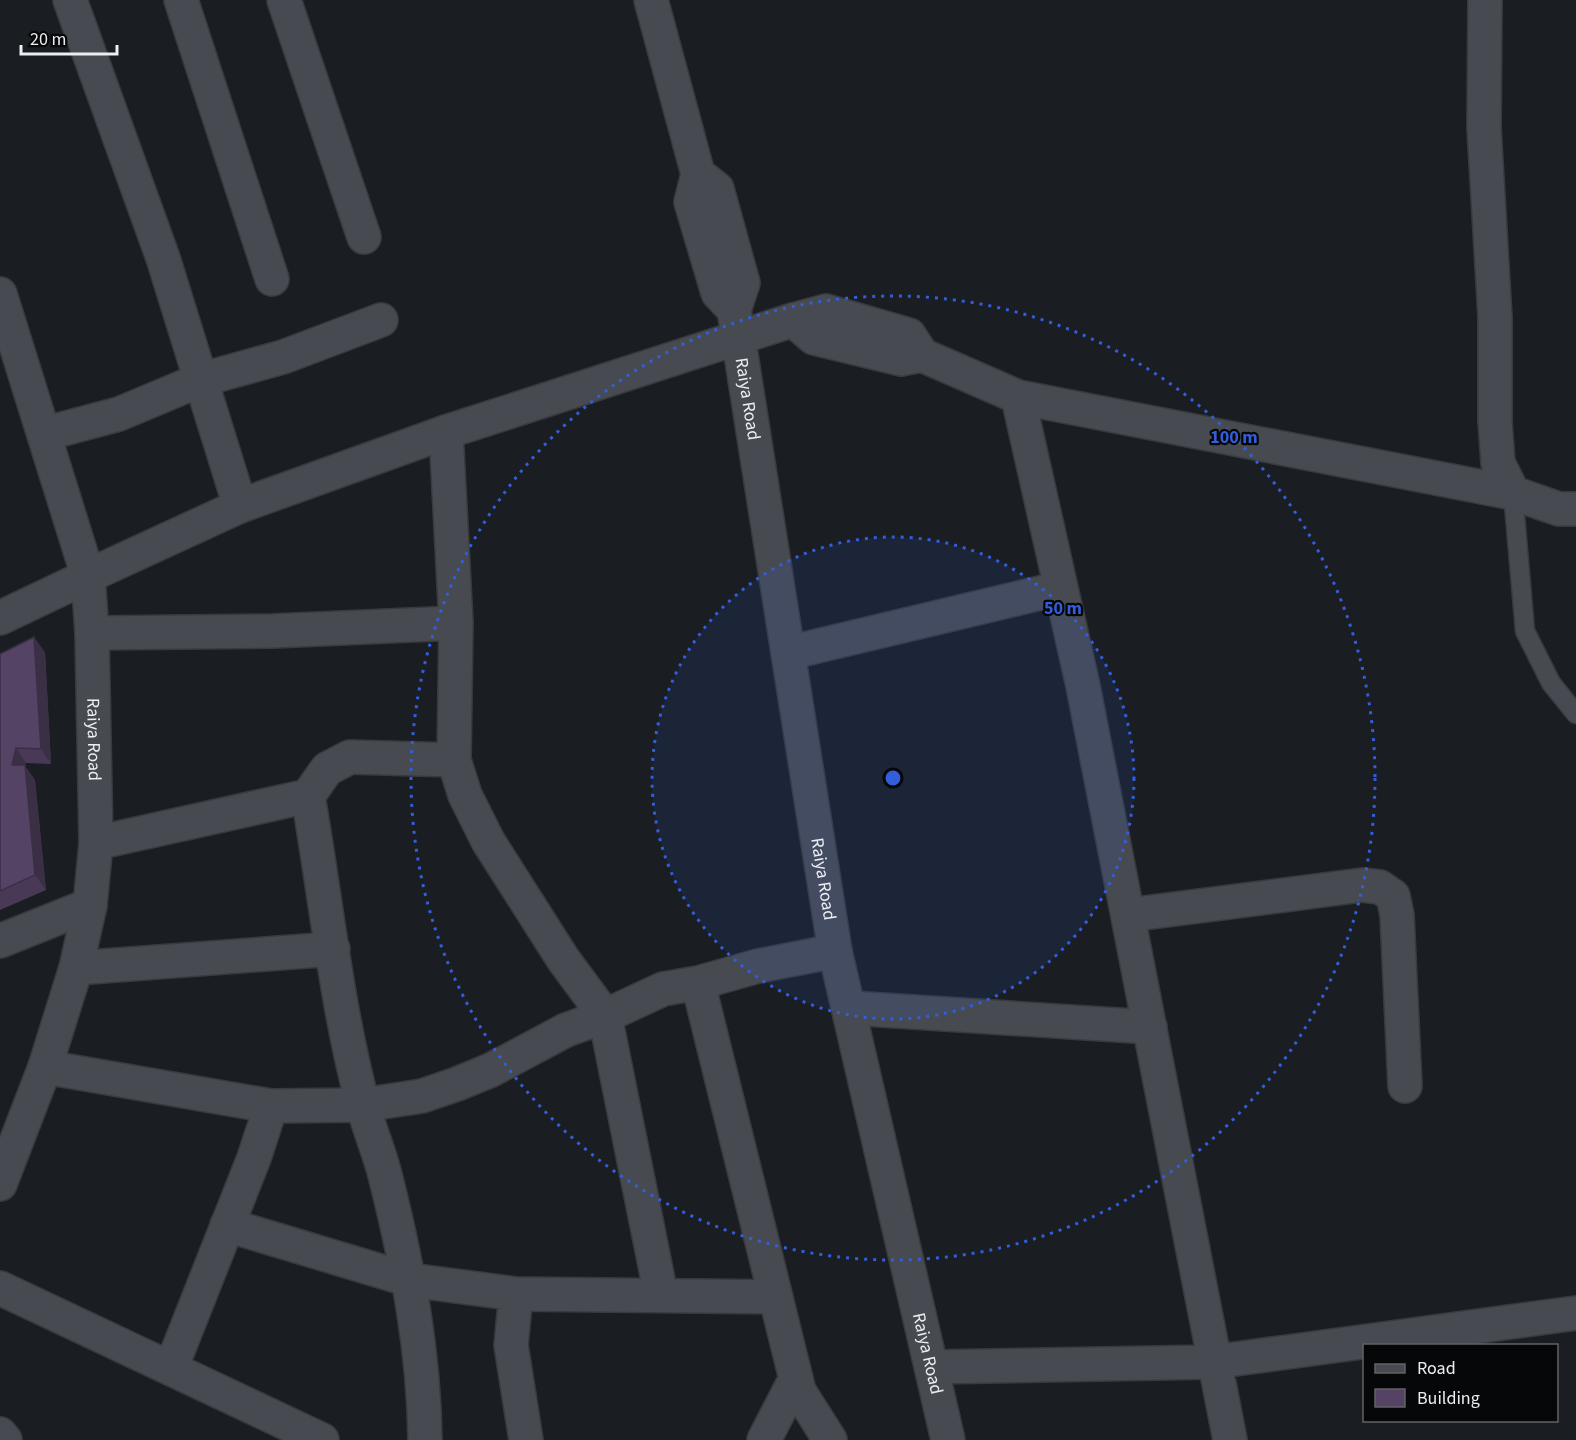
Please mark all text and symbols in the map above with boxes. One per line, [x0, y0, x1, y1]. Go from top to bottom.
scale bar [21, 18, 117, 56]
text: 20 m [30, 27, 66, 52]
street label: Raiya Road [729, 356, 766, 442]
text: 100 m [1210, 425, 1258, 450]
text: 50 m [1044, 596, 1082, 621]
street label: Raiya Road [80, 698, 107, 781]
centre of rings [883, 768, 903, 788]
street label: Raiya Road [804, 836, 842, 922]
street label: Raiya Road [906, 1310, 949, 1397]
legend [1363, 1344, 1558, 1422]
text: Road [1417, 1356, 1456, 1381]
text: Building [1417, 1386, 1480, 1411]

